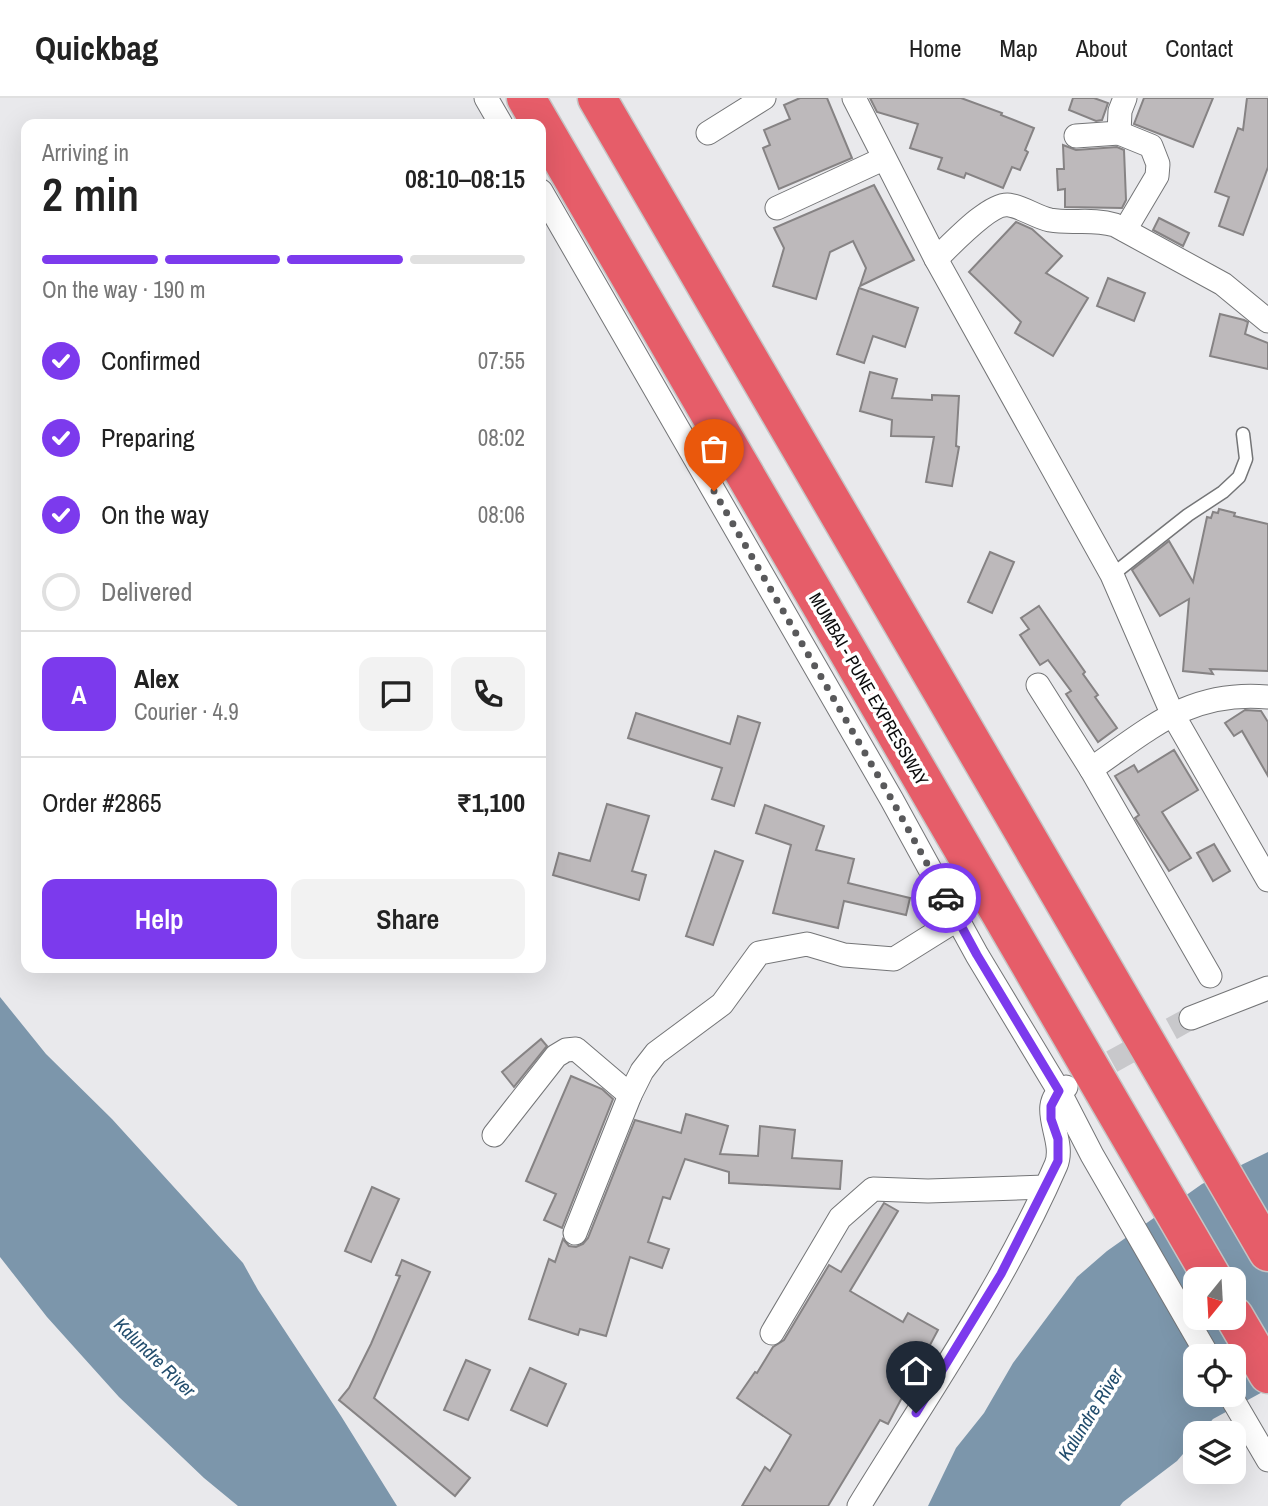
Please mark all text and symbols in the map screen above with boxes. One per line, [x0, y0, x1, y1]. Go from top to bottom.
text: Quickbag [35, 26, 158, 70]
text: Home [909, 32, 961, 64]
text: Map [999, 32, 1038, 64]
text: About [1076, 32, 1127, 64]
text: Contact [1165, 32, 1233, 64]
text: Arriving in [42, 137, 129, 168]
text: 08:10–08:15 [405, 161, 525, 196]
text: 2 min [42, 163, 139, 225]
text: On the way · 190 m [42, 274, 206, 305]
icon: check [42, 342, 80, 380]
text: Confirmed [101, 343, 201, 378]
text: 07:55 [478, 345, 525, 376]
icon: check [42, 419, 80, 457]
pin [684, 419, 744, 491]
text: Preparing [101, 420, 195, 455]
text: 08:02 [478, 422, 525, 453]
icon: bag [695, 430, 733, 468]
icon: check [42, 496, 80, 534]
text: On the way [101, 497, 209, 532]
text: 08:06 [478, 499, 525, 530]
text: Delivered [101, 574, 192, 609]
street label: MUMBAI - PUNE EXPRESSWAY [803, 588, 935, 790]
button: chat [359, 657, 433, 731]
button: phone [451, 657, 525, 731]
text: Alex [134, 661, 179, 696]
text: A [71, 677, 87, 712]
text: Courier · 4.9 [134, 696, 239, 727]
text: Order #2865 [42, 785, 162, 820]
text: ₹1,100 [457, 785, 525, 820]
courier [911, 863, 981, 933]
button: Help [42, 879, 277, 959]
button: Share [291, 879, 525, 959]
icon: car [927, 879, 965, 917]
north arrow [1183, 1267, 1246, 1330]
map controls [1183, 1267, 1246, 1484]
water label: Kalundre River [109, 1312, 202, 1403]
pin [886, 1341, 946, 1413]
button: locate [1183, 1344, 1246, 1407]
icon: home [897, 1352, 935, 1390]
water label: Kalundre River [1051, 1362, 1129, 1465]
button: layers [1183, 1421, 1246, 1484]

